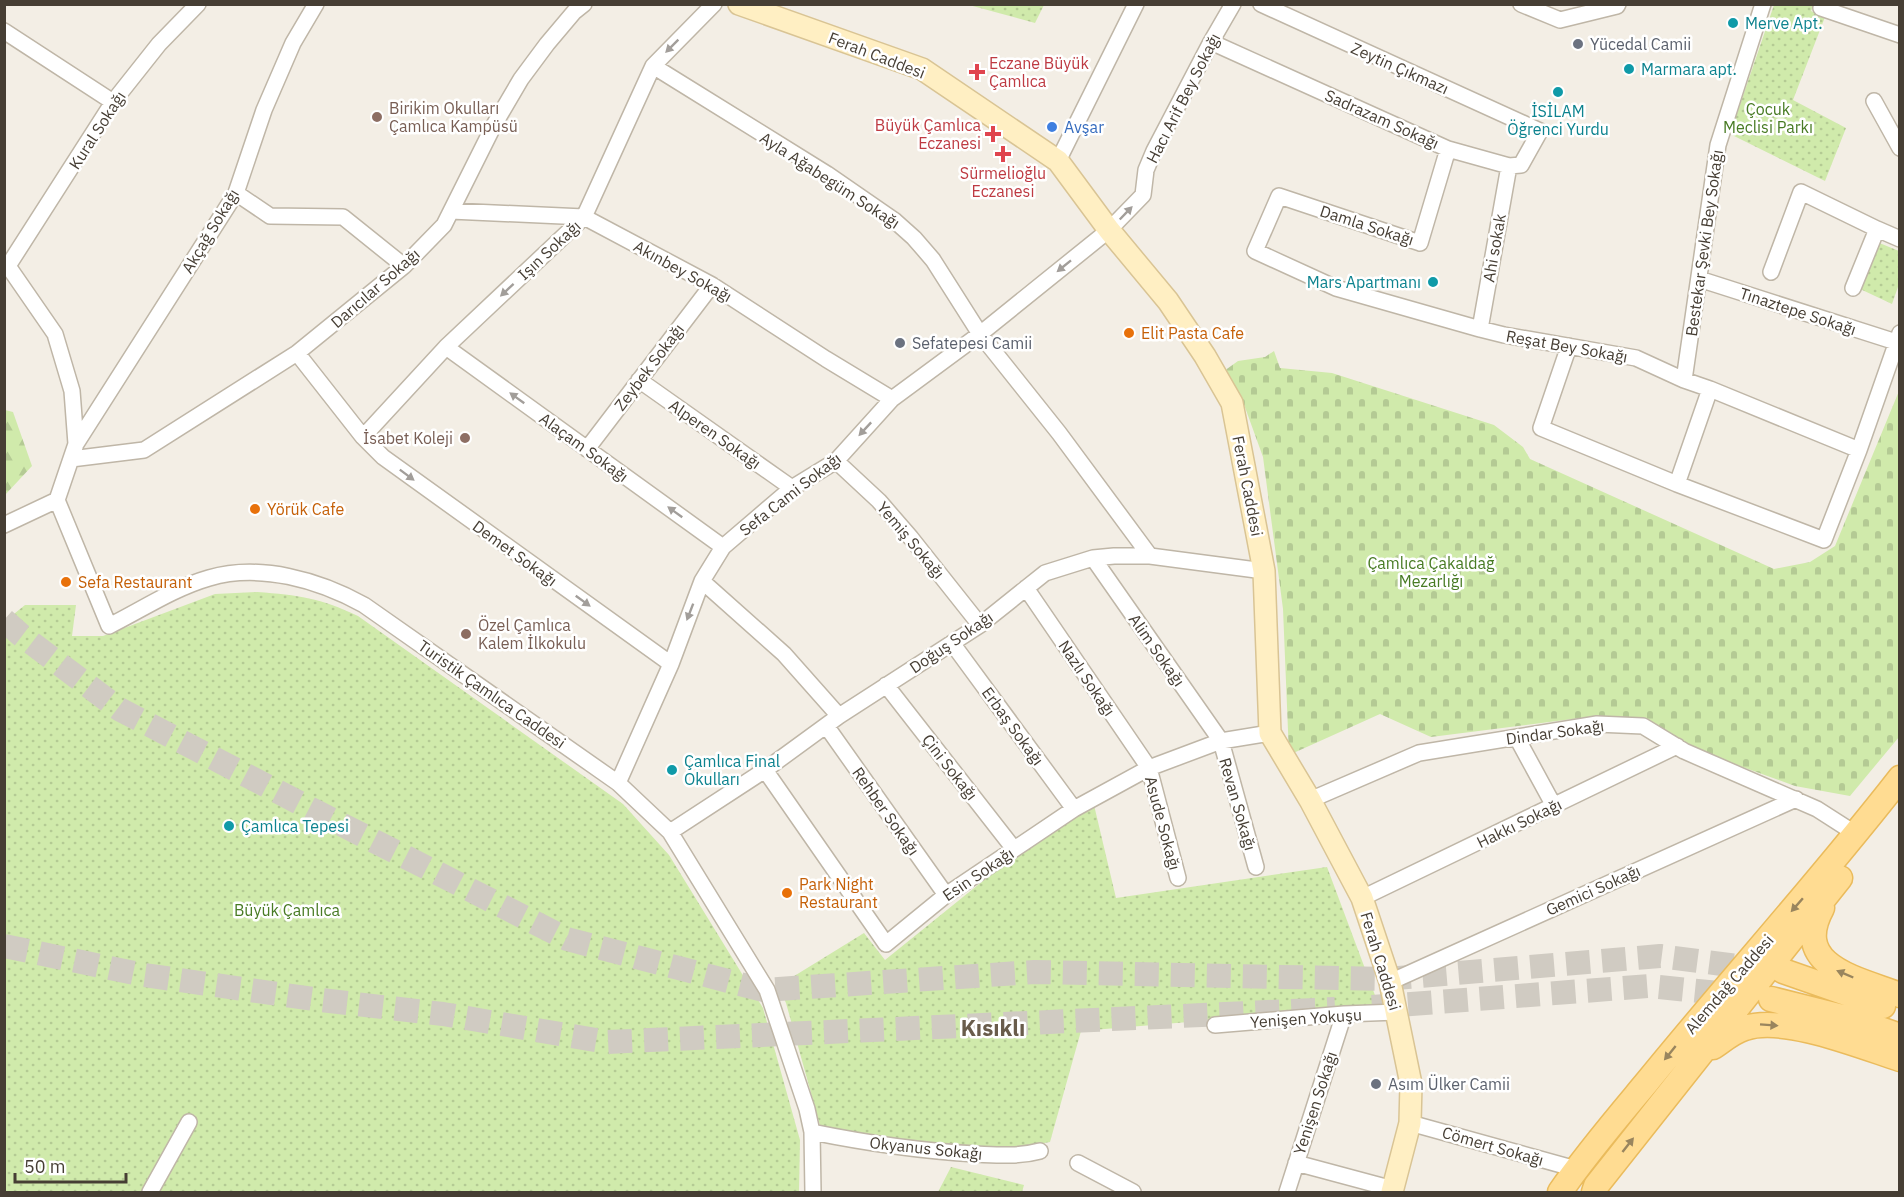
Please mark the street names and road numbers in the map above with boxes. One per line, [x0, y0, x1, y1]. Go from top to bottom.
street label: Ferah Caddesi [826, 27, 928, 83]
street label: Hacı Arif Bey Sokağı [1142, 30, 1224, 166]
street label: Zeytin Çıkmazı [1348, 38, 1452, 98]
street label: Sadrazam Sokağı [1322, 85, 1442, 153]
street label: Kural Sokağı [64, 87, 130, 173]
street label: Ayla Ağabegüm Sokağı [756, 127, 904, 233]
street label: Bestekar Şevki Bey Sokağı [1681, 148, 1727, 338]
street label: Akçağ Sokağı [177, 185, 243, 277]
street label: Damla Sokağı [1318, 200, 1416, 250]
street label: Ahi sokak [1478, 212, 1510, 284]
street label: Işın Sokağı [513, 216, 585, 284]
street label: Akınbey Sokağı [630, 236, 736, 306]
street label: Darıcılar Sokağı [326, 244, 424, 332]
street label: Tınaztepe Sokağı [1737, 283, 1859, 339]
street label: Zeybek Sokağı [610, 320, 688, 414]
street label: Reşat Bey Sokağı [1505, 325, 1629, 367]
street label: Alperen Sokağı [665, 395, 765, 473]
street label: Alaçam Sokağı [536, 408, 632, 486]
street label: Ferah Caddesi [1228, 434, 1268, 538]
street label: Sefa Cami Sokağı [735, 448, 845, 540]
street label: Yemiş Sokağı [873, 497, 949, 583]
street label: Demet Sokağı [469, 516, 561, 590]
street label: Doğuş Sokağı [905, 607, 997, 677]
street label: Alim Sokağı [1125, 610, 1189, 690]
street label: Turistik Çamlıca Caddesi [414, 635, 570, 753]
street label: Nazlı Sokağı [1054, 636, 1120, 720]
street label: Erbaş Sokağı [978, 683, 1048, 769]
street label: Dindar Sokağı [1505, 715, 1605, 749]
street label: Çini Sokağı [918, 730, 982, 804]
street label: Revan Sokağı [1215, 755, 1261, 853]
street label: Rehber Sokağı [848, 763, 924, 859]
street label: Asude Sokağı [1141, 774, 1185, 872]
street label: Hakkı Sokağı [1473, 794, 1565, 852]
street label: Esin Sokağı [939, 843, 1017, 905]
street label: Gemici Sokağı [1543, 860, 1643, 920]
street label: Ferah Caddesi [1357, 909, 1405, 1013]
street label: Alemdağ Caddesi [1680, 930, 1778, 1038]
street label: Yenişen Yokuşu [1249, 1004, 1363, 1032]
street label: Yenişen Sokağı [1289, 1049, 1341, 1157]
street label: Cömert Sokağı [1440, 1122, 1546, 1170]
street label: Okyanus Sokağı [869, 1132, 983, 1164]

